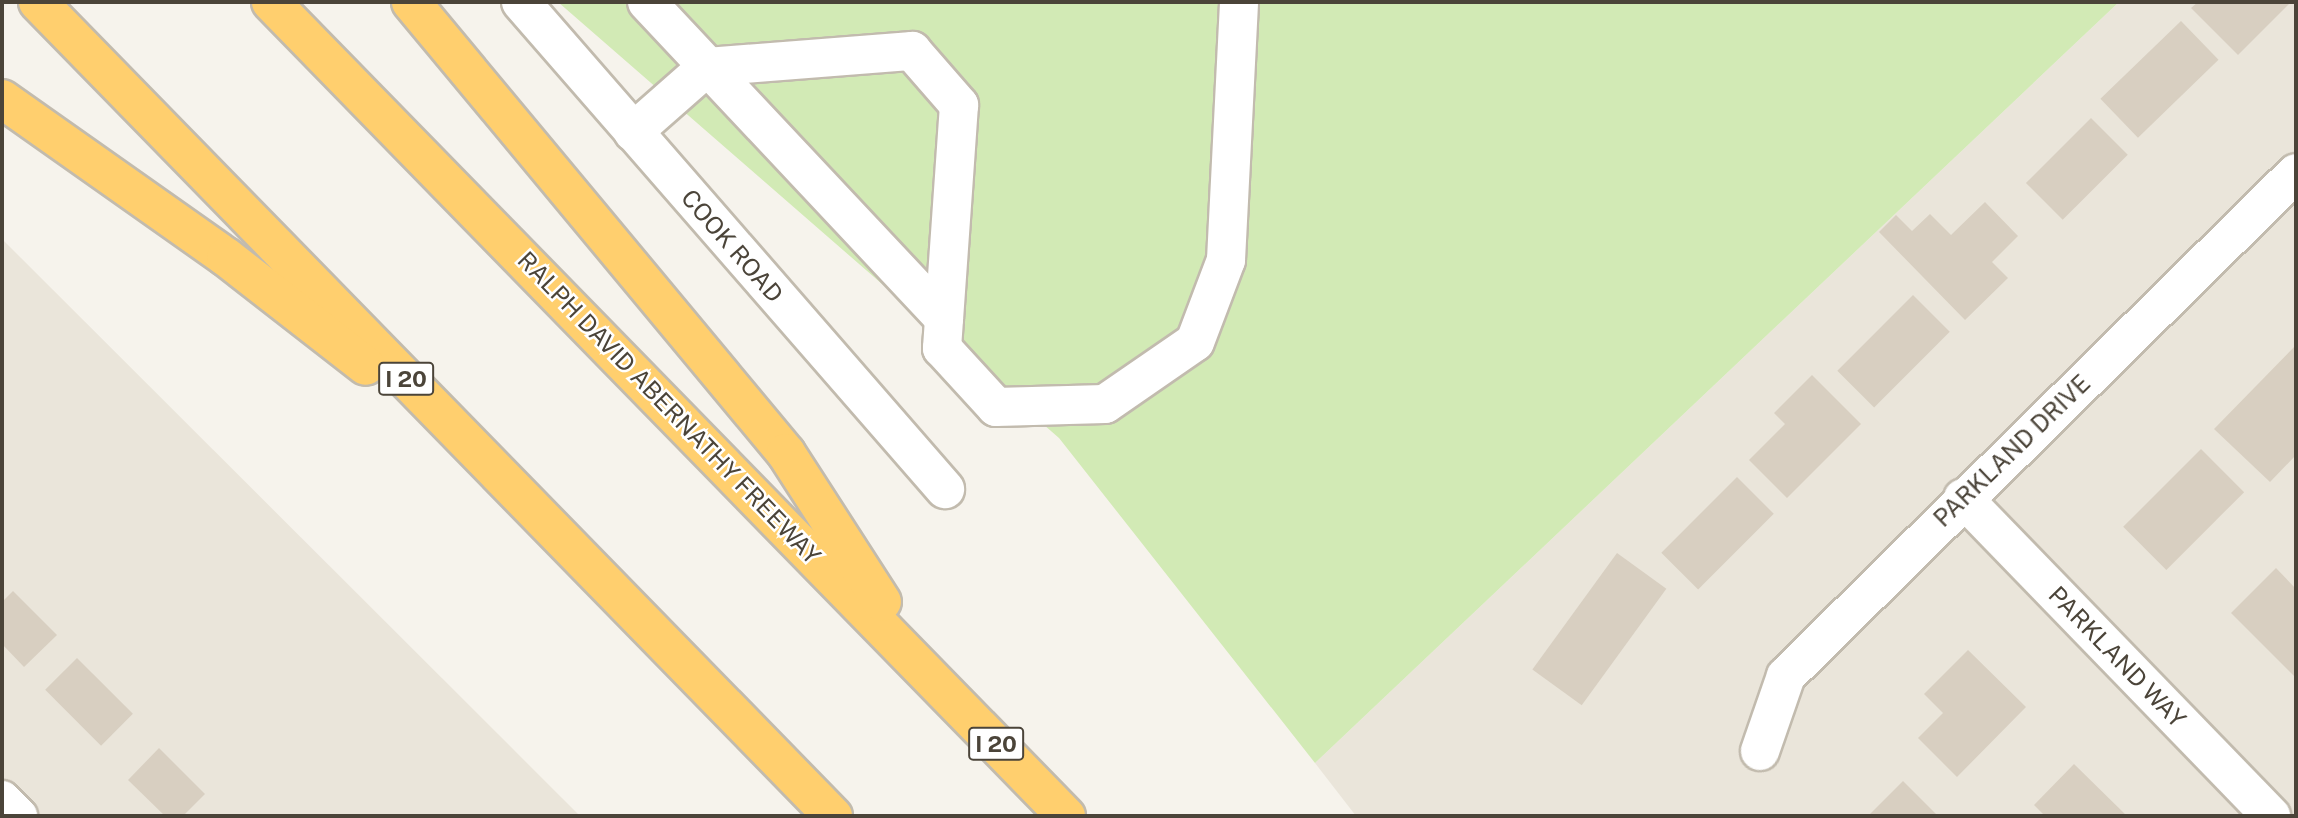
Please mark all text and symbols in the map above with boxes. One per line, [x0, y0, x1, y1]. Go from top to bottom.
street label: COOK ROAD [675, 184, 789, 308]
street label: RALPH DAVID ABERNATHY FREEWAY [512, 246, 826, 570]
road number: I 20 [378, 360, 434, 398]
street label: PARKLAND DRIVE [1928, 369, 2096, 533]
street label: PARKLAND WAY [2042, 580, 2192, 734]
road number: I 20 [968, 724, 1024, 764]

